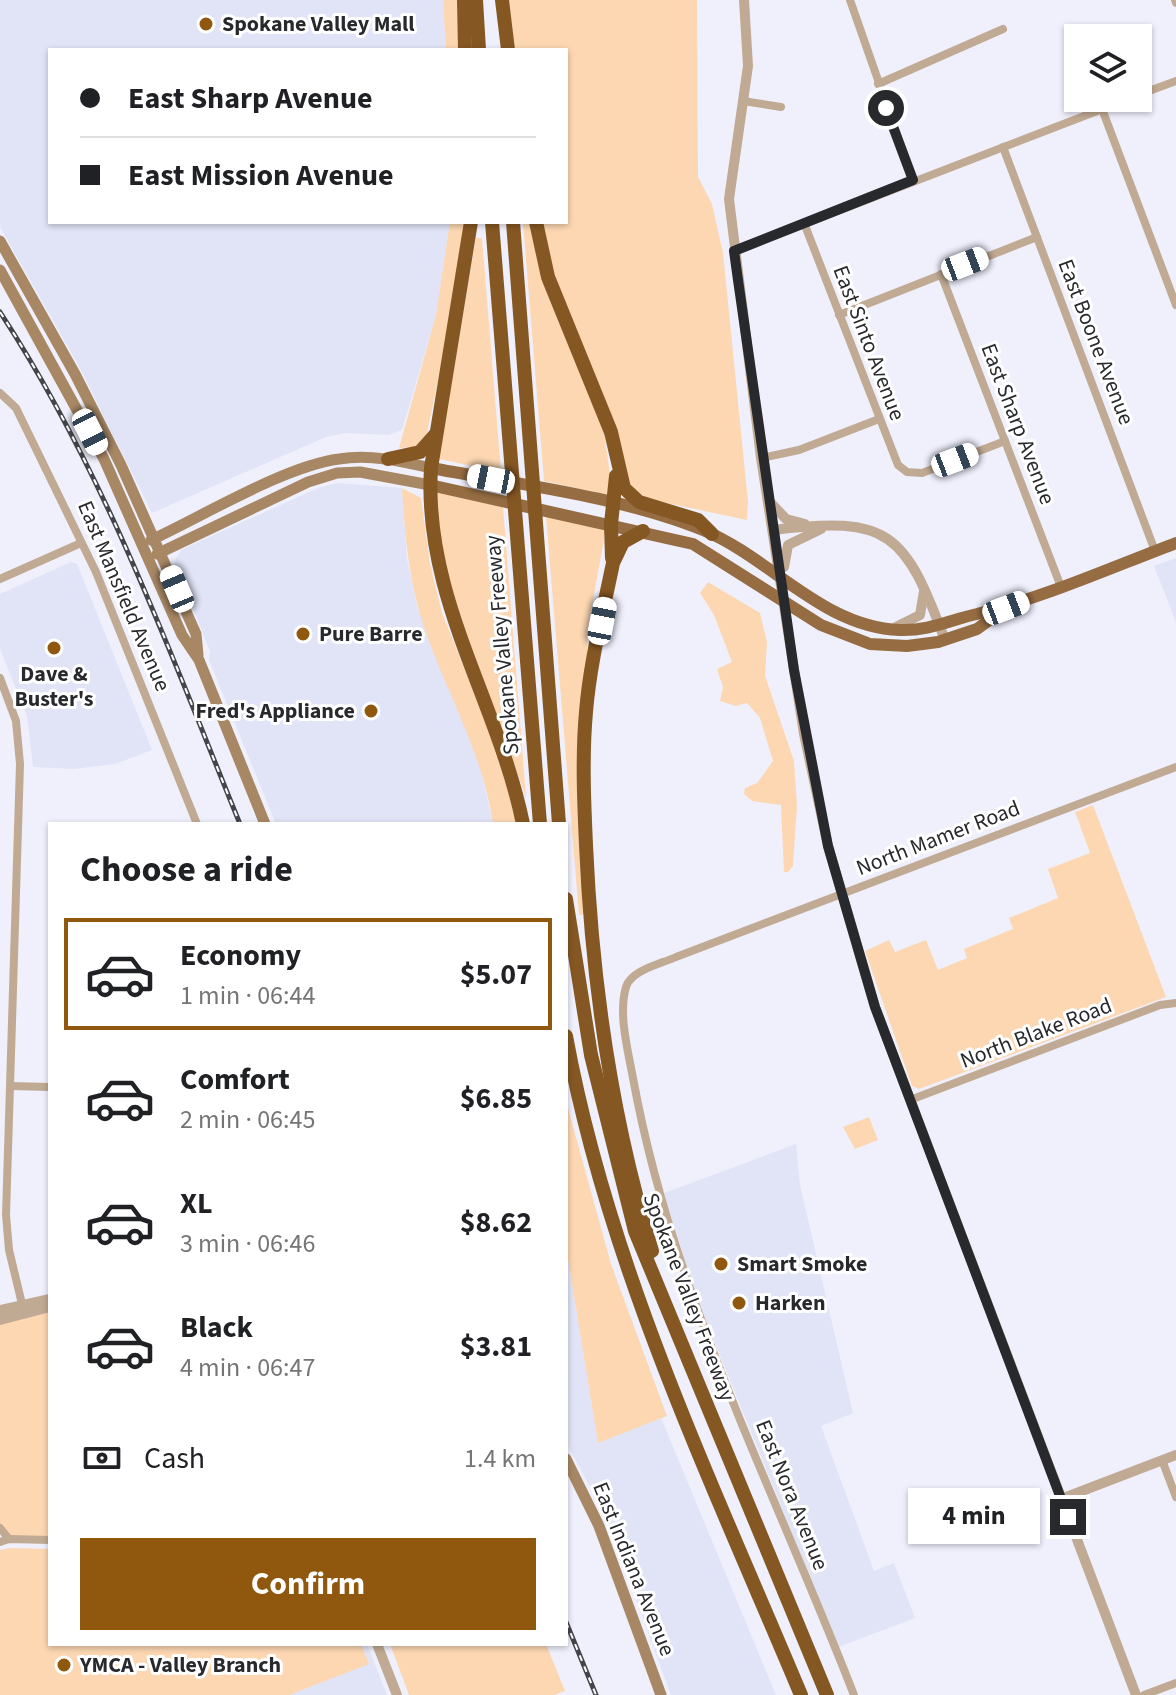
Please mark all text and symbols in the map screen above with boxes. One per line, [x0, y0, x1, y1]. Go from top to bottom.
place label: Spokane Valley Mall [222, 8, 415, 40]
marker: Spokane Valley Mall [197, 15, 215, 33]
map controls [1064, 24, 1152, 112]
button: layers [1064, 24, 1152, 112]
text: East Sharp Avenue [128, 77, 373, 120]
route start [868, 90, 904, 126]
text: East Mission Avenue [128, 154, 394, 197]
car [938, 244, 992, 284]
street label: East Boone Avenue [1050, 254, 1142, 430]
street label: East Sinto Avenue [825, 261, 913, 425]
street label: East Sharp Avenue [973, 339, 1063, 509]
car [68, 405, 112, 459]
car [928, 440, 982, 480]
car [465, 463, 517, 495]
street label: East Mansfield Avenue [69, 496, 179, 696]
street label: Spokane Valley Freeway [476, 533, 528, 756]
car [157, 562, 197, 616]
car [979, 588, 1033, 628]
car [586, 595, 618, 647]
place label: Pure Barre [319, 618, 423, 650]
marker: Pure Barre [294, 625, 312, 643]
marker: Dave & Buster's [45, 639, 63, 657]
place label: Dave & Buster's [14, 658, 94, 715]
place label: Fred's Appliance [196, 695, 355, 727]
marker: Fred's Appliance [362, 702, 380, 720]
street label: North Mamer Road [851, 792, 1025, 884]
text: Choose a ride [80, 844, 293, 895]
text: Economy [180, 934, 301, 977]
icon: car [84, 938, 156, 1010]
text: $5.07 [460, 953, 532, 996]
text: 1 min · 06:44 [180, 977, 315, 1014]
street label: North Blake Road [955, 989, 1117, 1077]
text: Comfort [180, 1058, 290, 1101]
icon: car [84, 1062, 156, 1134]
text: $6.85 [460, 1077, 532, 1120]
text: 2 min · 06:45 [180, 1101, 315, 1138]
text: XL [180, 1182, 213, 1225]
icon: car [84, 1186, 156, 1258]
street label: Spokane Valley Freeway [635, 1188, 744, 1406]
text: $8.62 [460, 1201, 532, 1244]
text: 3 min · 06:46 [180, 1225, 315, 1262]
place label: Smart Smoke [737, 1248, 867, 1280]
marker: Smart Smoke [712, 1255, 730, 1273]
place label: Harken [755, 1287, 826, 1319]
marker: Harken [730, 1294, 748, 1312]
text: Black [180, 1306, 253, 1349]
icon: car [84, 1310, 156, 1382]
text: $3.81 [460, 1325, 532, 1368]
text: 4 min · 06:47 [180, 1349, 315, 1386]
street label: East Nora Avenue [747, 1415, 837, 1575]
icon: cash [80, 1436, 124, 1480]
text: Cash [144, 1437, 205, 1480]
text: 1.4 km [464, 1440, 536, 1477]
street label: East Indiana Avenue [584, 1477, 684, 1661]
callout: 4 min [908, 1489, 1040, 1545]
text: 4 min [942, 1497, 1006, 1534]
route end [1050, 1499, 1086, 1535]
button: Confirm [80, 1538, 536, 1630]
place label: YMCA - Valley Branch [79, 1649, 281, 1681]
marker: YMCA - Valley Branch [55, 1656, 73, 1674]

